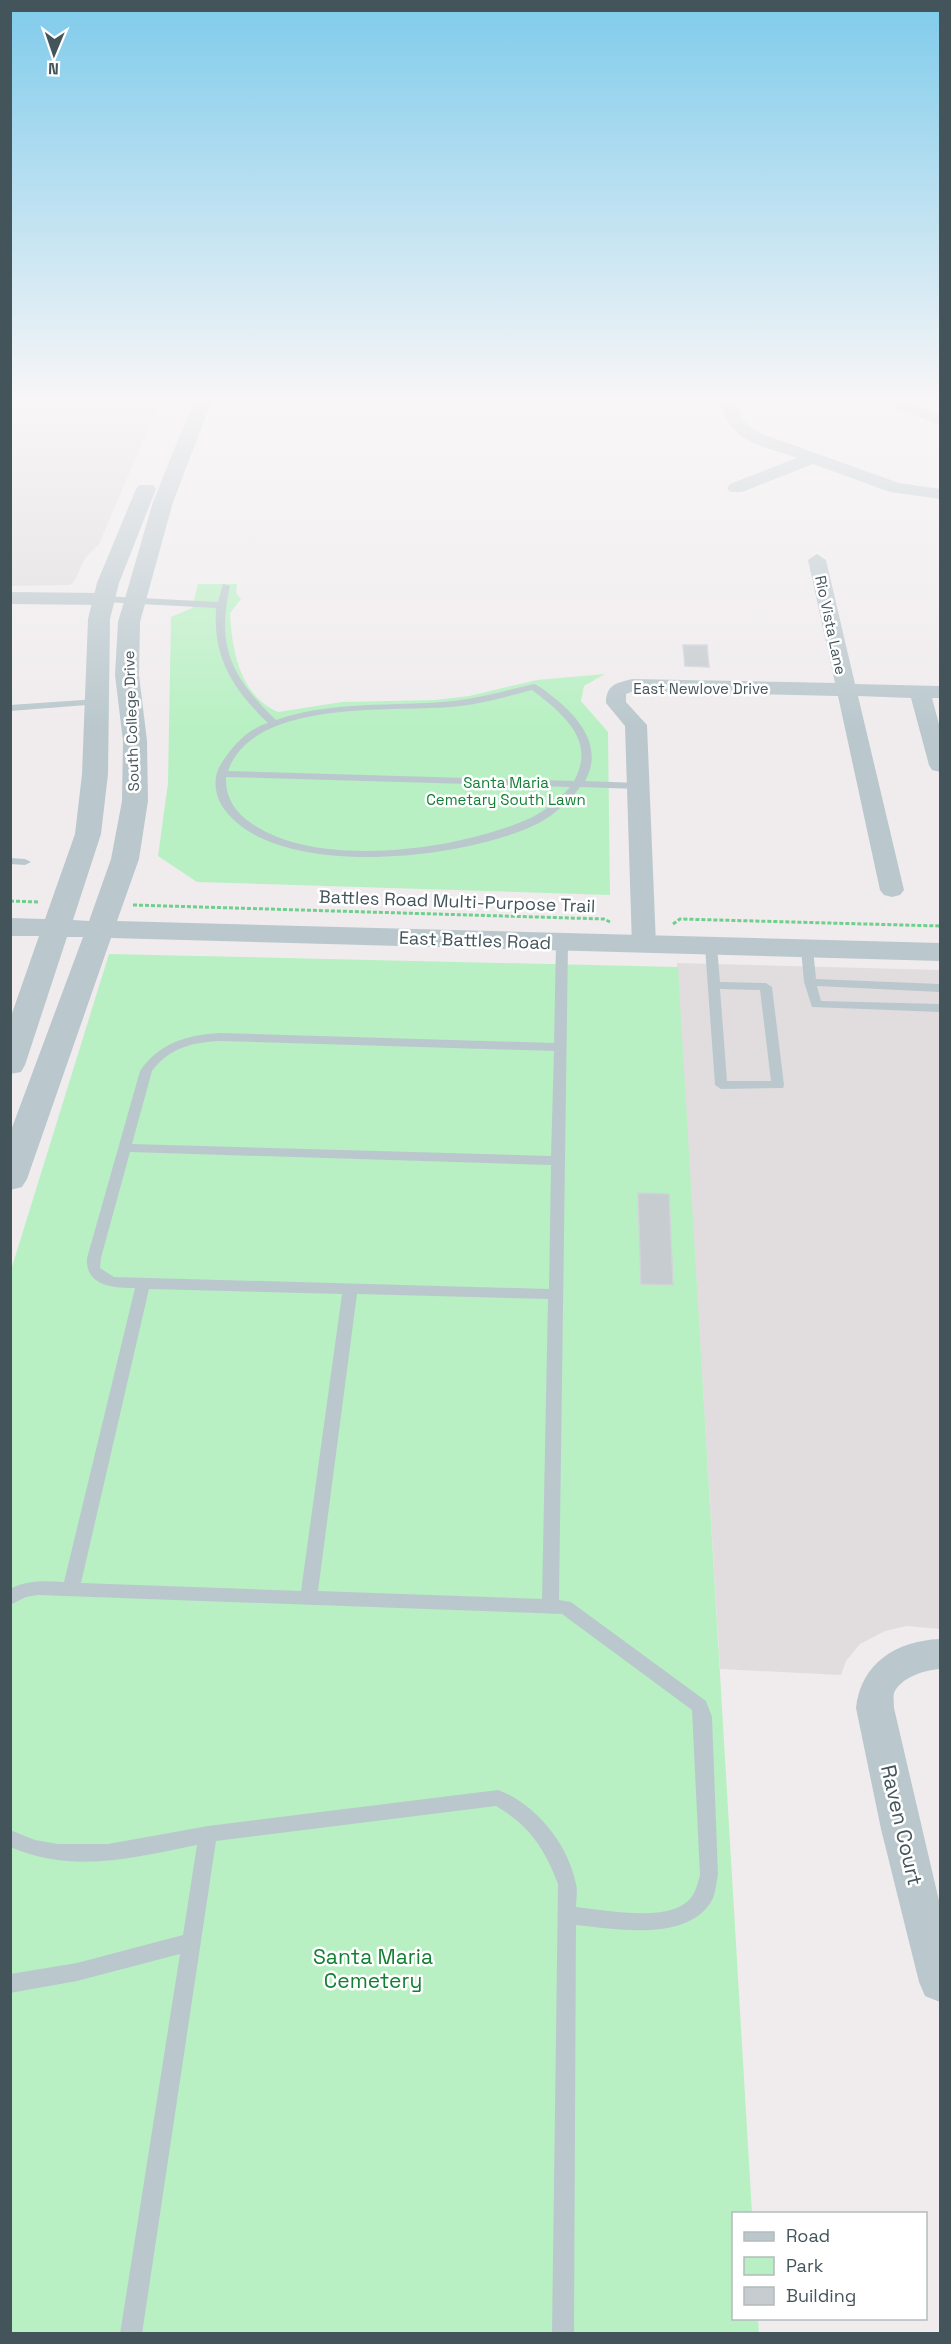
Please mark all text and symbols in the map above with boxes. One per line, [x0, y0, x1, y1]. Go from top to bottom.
north arrow [24, 24, 84, 84]
text: N [48, 58, 59, 79]
street label: Rio Vista Lane [811, 574, 851, 676]
street label: South College Drive [119, 650, 143, 792]
street label: East Newlove Drive [633, 679, 769, 698]
park label: Santa Maria Cemetary South Lawn [426, 773, 586, 809]
street label: Battles Road Multi-Purpose Trail [318, 885, 596, 917]
street label: East Battles Road [399, 926, 551, 954]
street label: Raven Court [875, 1762, 929, 1888]
park label: Santa Maria Cemetery [313, 1943, 433, 1994]
legend [732, 2212, 927, 2320]
text: Road [786, 2224, 830, 2247]
text: Park [786, 2254, 824, 2277]
text: Building [786, 2284, 856, 2307]

